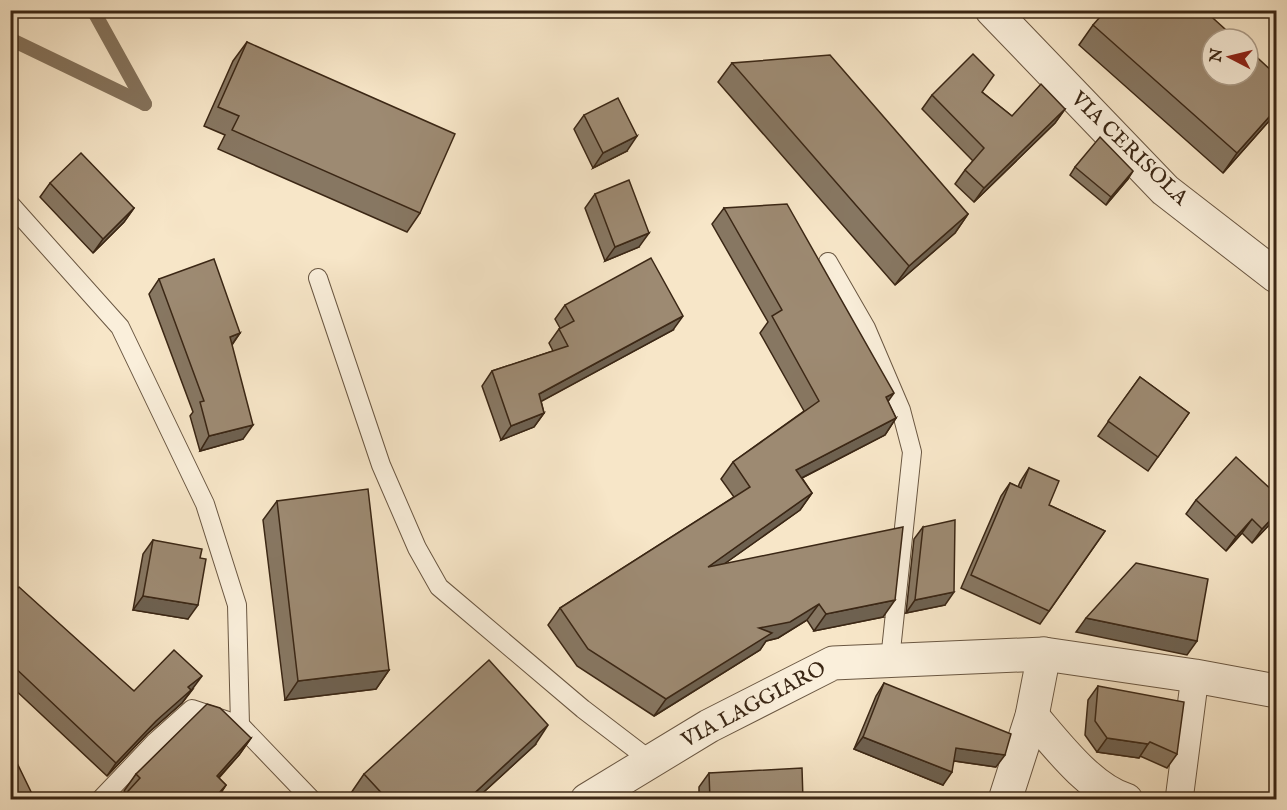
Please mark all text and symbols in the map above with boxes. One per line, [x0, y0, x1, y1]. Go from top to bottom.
north arrow [1200, 27, 1260, 87]
text: N [1206, 47, 1228, 64]
street label: VIA CERISOLA [1064, 85, 1194, 212]
street label: VIA LAGGIARO [676, 656, 831, 755]

